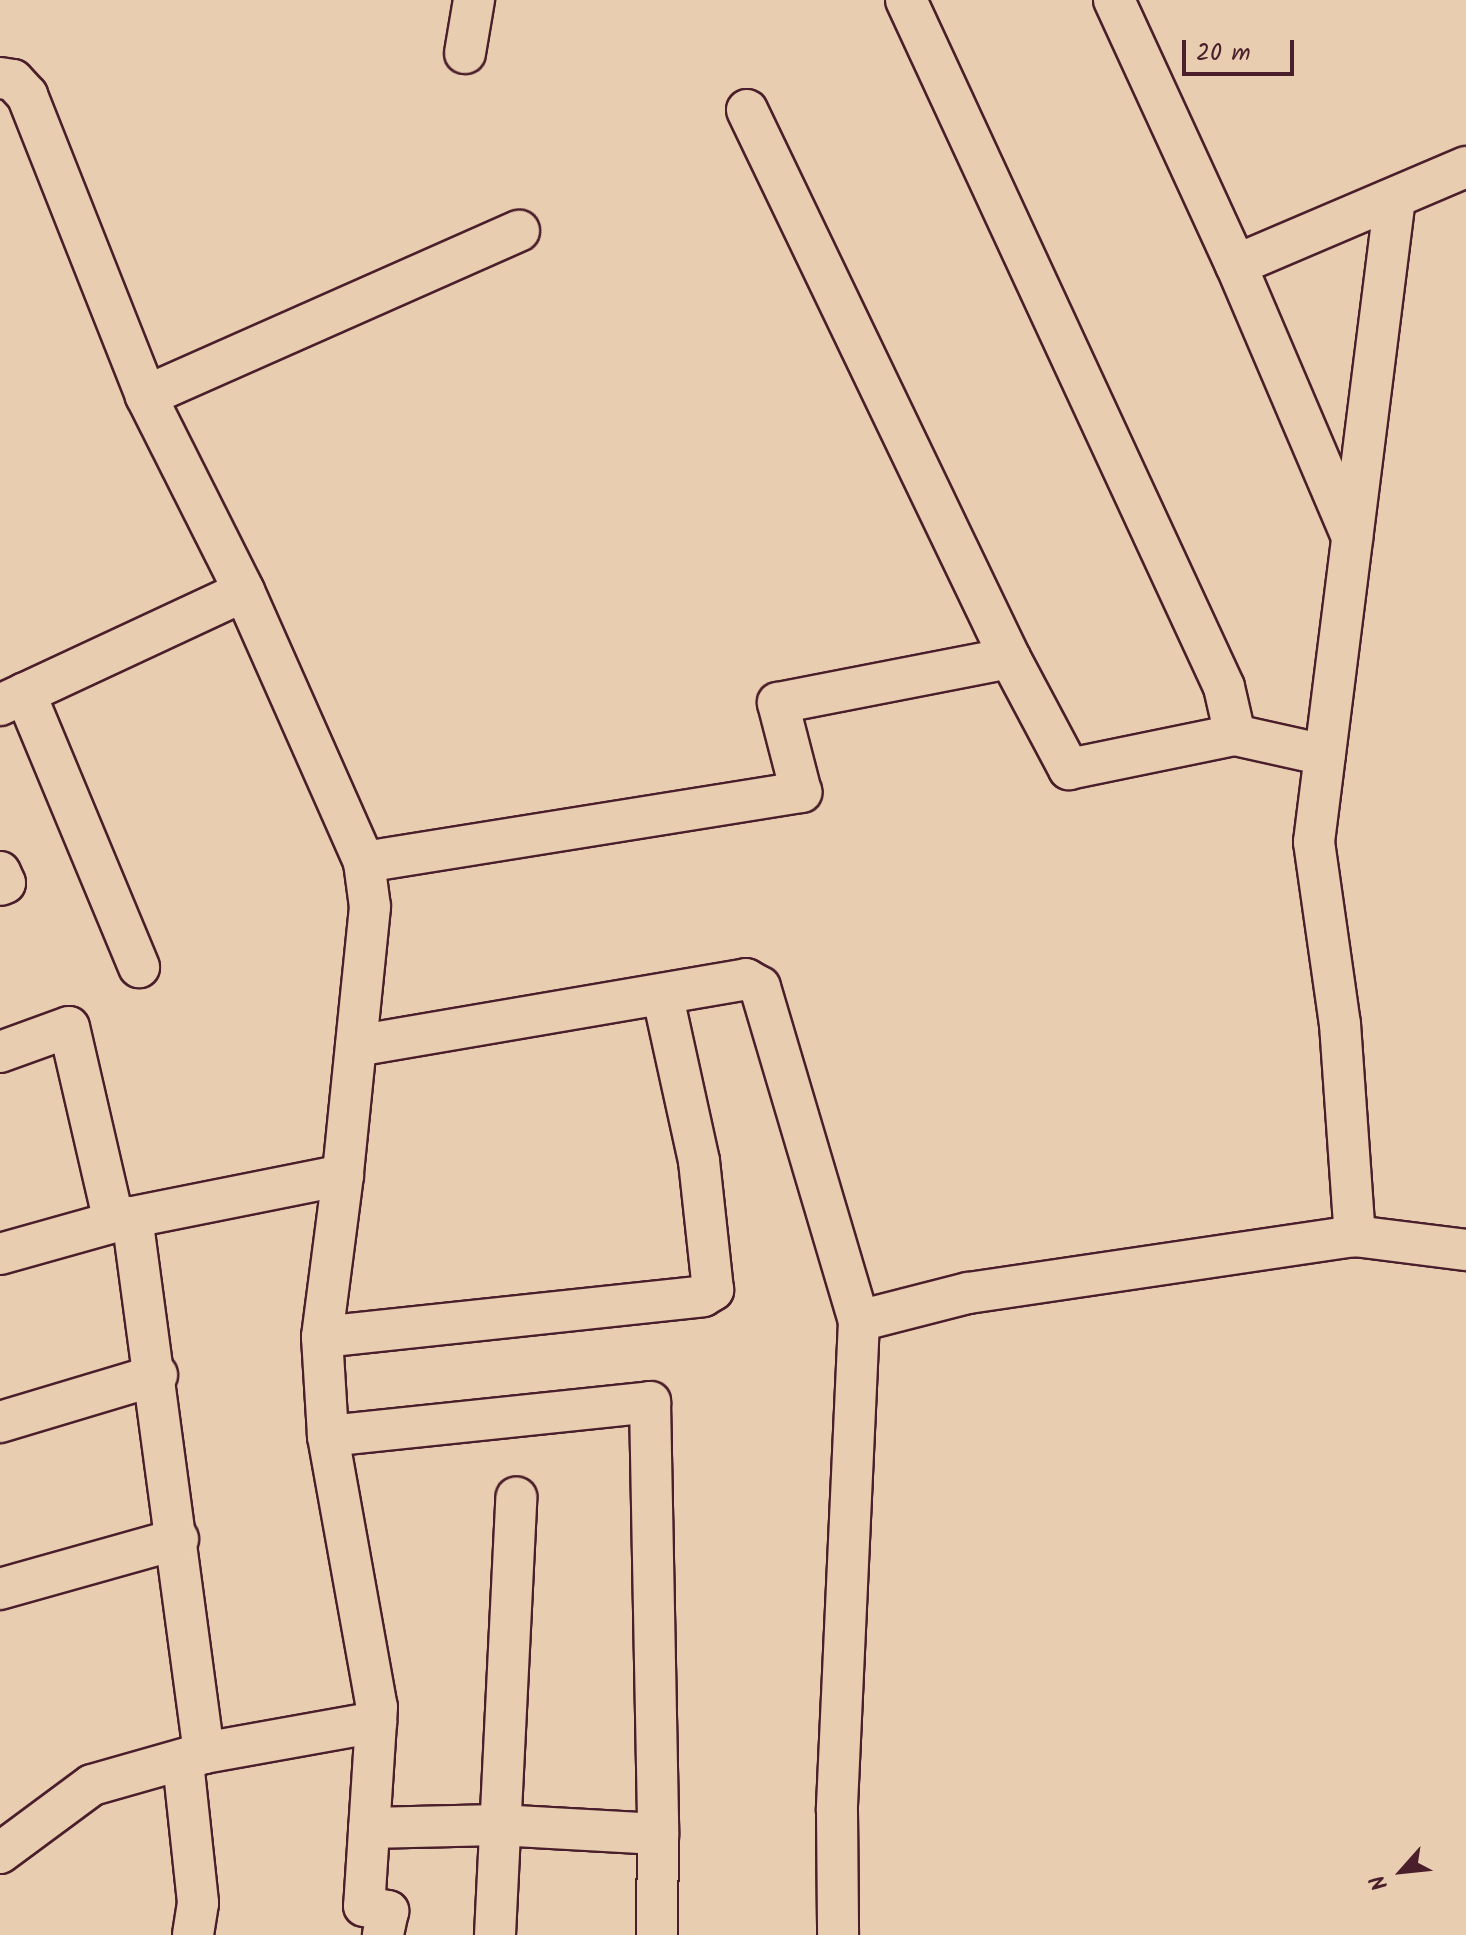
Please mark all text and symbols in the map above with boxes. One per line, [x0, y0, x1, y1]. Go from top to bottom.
scale bar [1186, 24, 1298, 74]
text: 20 m [1196, 34, 1251, 73]
north arrow [1362, 1831, 1442, 1911]
text: N [1361, 1868, 1399, 1896]

